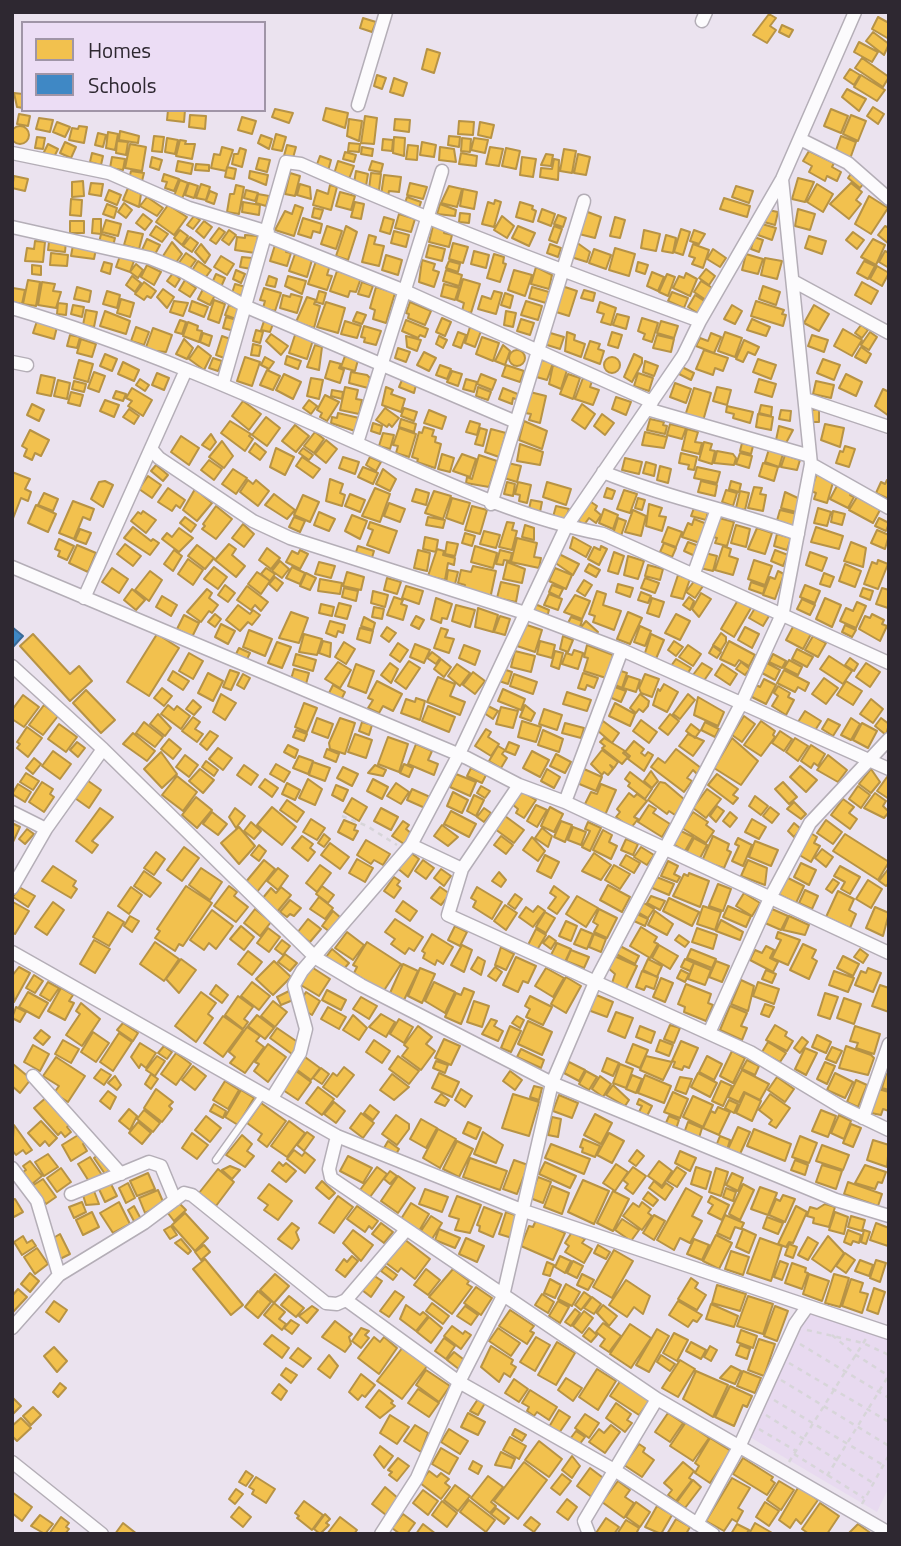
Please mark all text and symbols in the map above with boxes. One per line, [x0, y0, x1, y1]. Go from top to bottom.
legend [21, 21, 266, 112]
text: Homes [88, 34, 151, 66]
text: Schools [88, 69, 157, 101]

